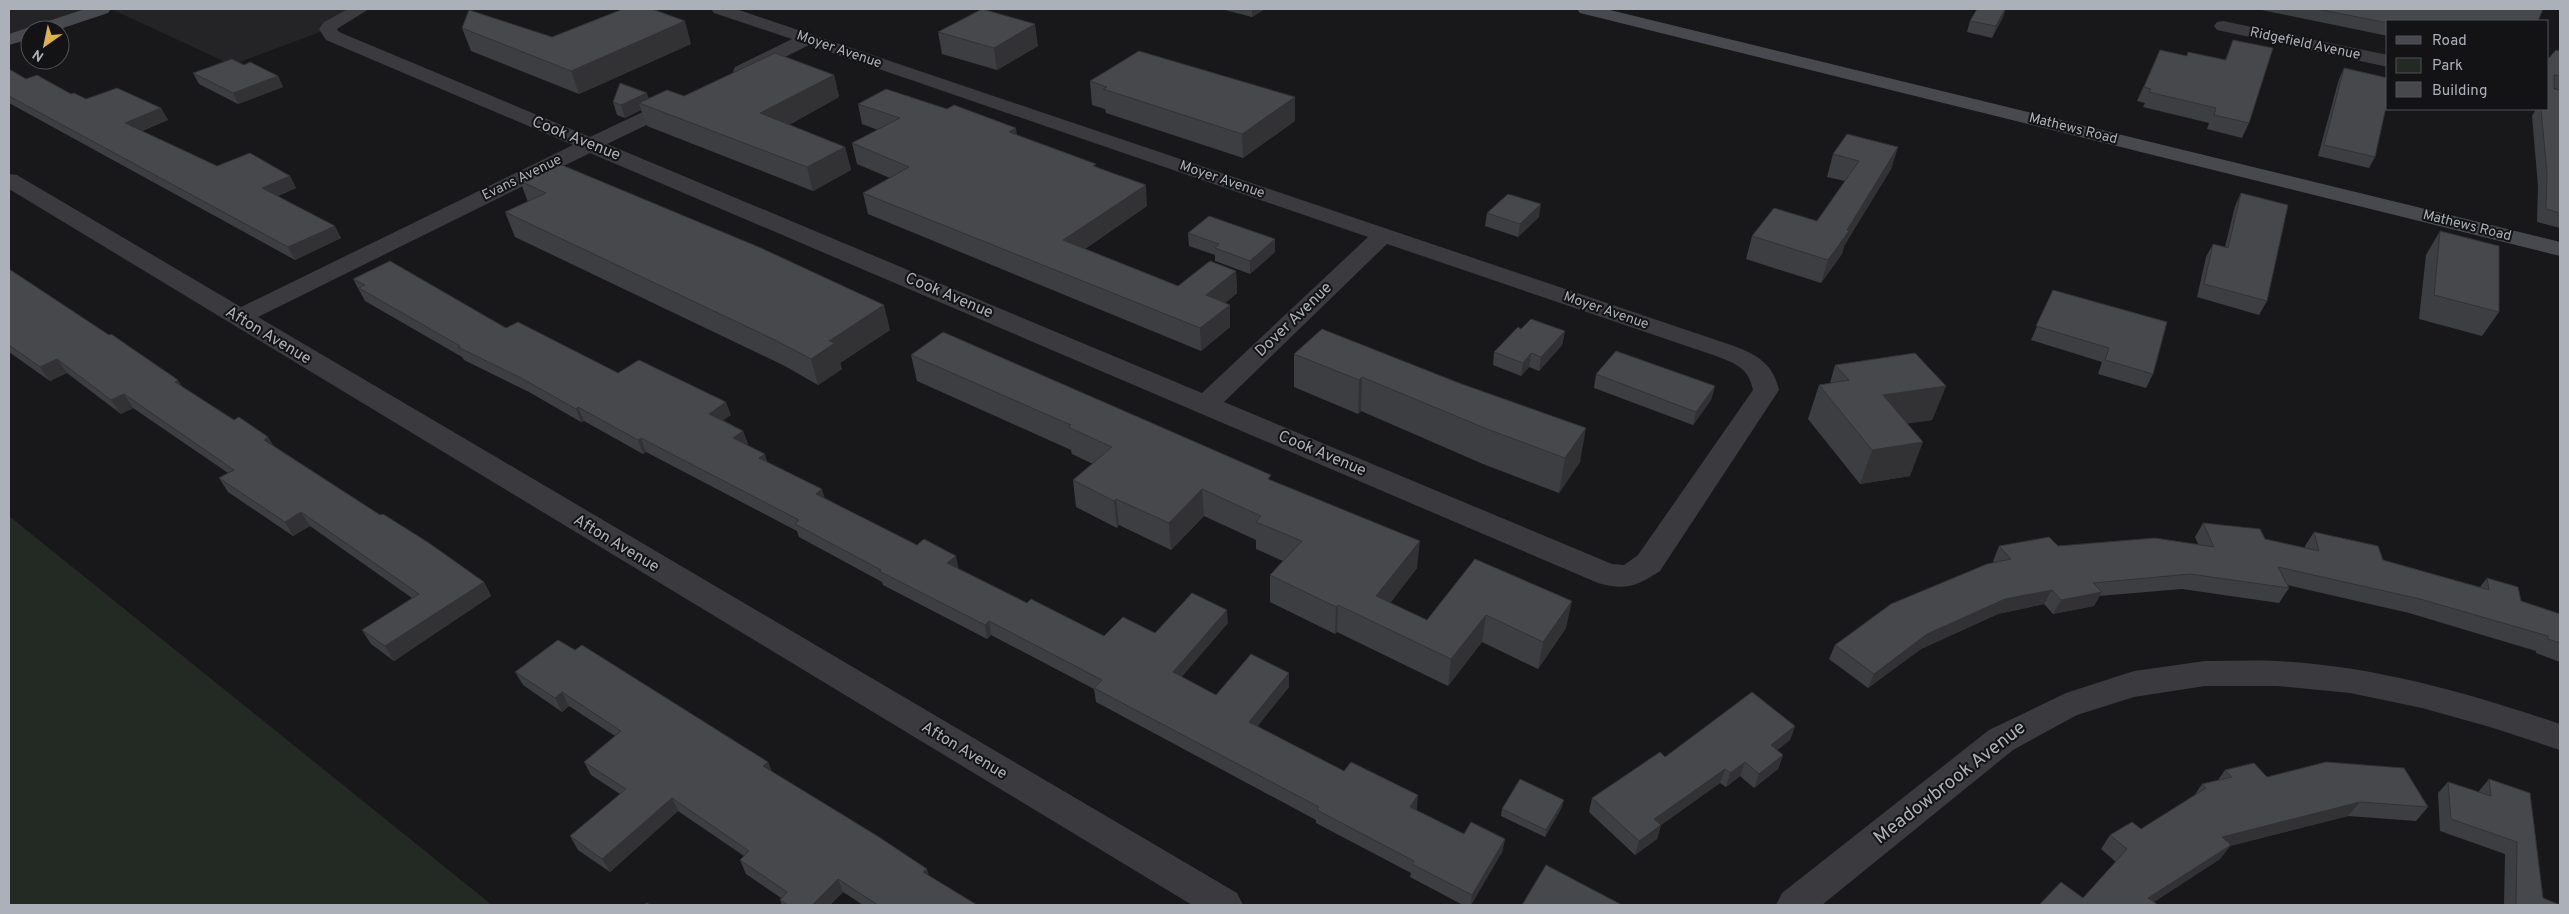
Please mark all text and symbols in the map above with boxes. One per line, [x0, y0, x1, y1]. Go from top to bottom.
north arrow [20, 20, 70, 70]
legend [2386, 20, 2549, 110]
street label: Ridgefield Avenue [2248, 24, 2362, 64]
street label: Moyer Avenue [794, 27, 884, 73]
text: Road [2432, 32, 2467, 51]
text: N [30, 45, 48, 65]
text: Park [2432, 57, 2463, 76]
text: Building [2432, 82, 2487, 101]
street label: Mathews Road [2027, 110, 2119, 148]
street label: Cook Avenue [529, 112, 623, 166]
street label: Evans Avenue [480, 151, 564, 205]
street label: Moyer Avenue [1177, 157, 1267, 203]
street label: Mathews Road [2421, 207, 2513, 245]
street label: Cook Avenue [902, 268, 996, 324]
street label: Dover Avenue [1251, 278, 1337, 362]
street label: Moyer Avenue [1561, 288, 1651, 334]
street label: Afton Avenue [221, 303, 315, 369]
street label: Cook Avenue [1275, 426, 1369, 482]
street label: Afton Avenue [569, 511, 663, 577]
street label: Meadowbrook Avenue [1869, 716, 2031, 850]
street label: Afton Avenue [917, 718, 1011, 784]

